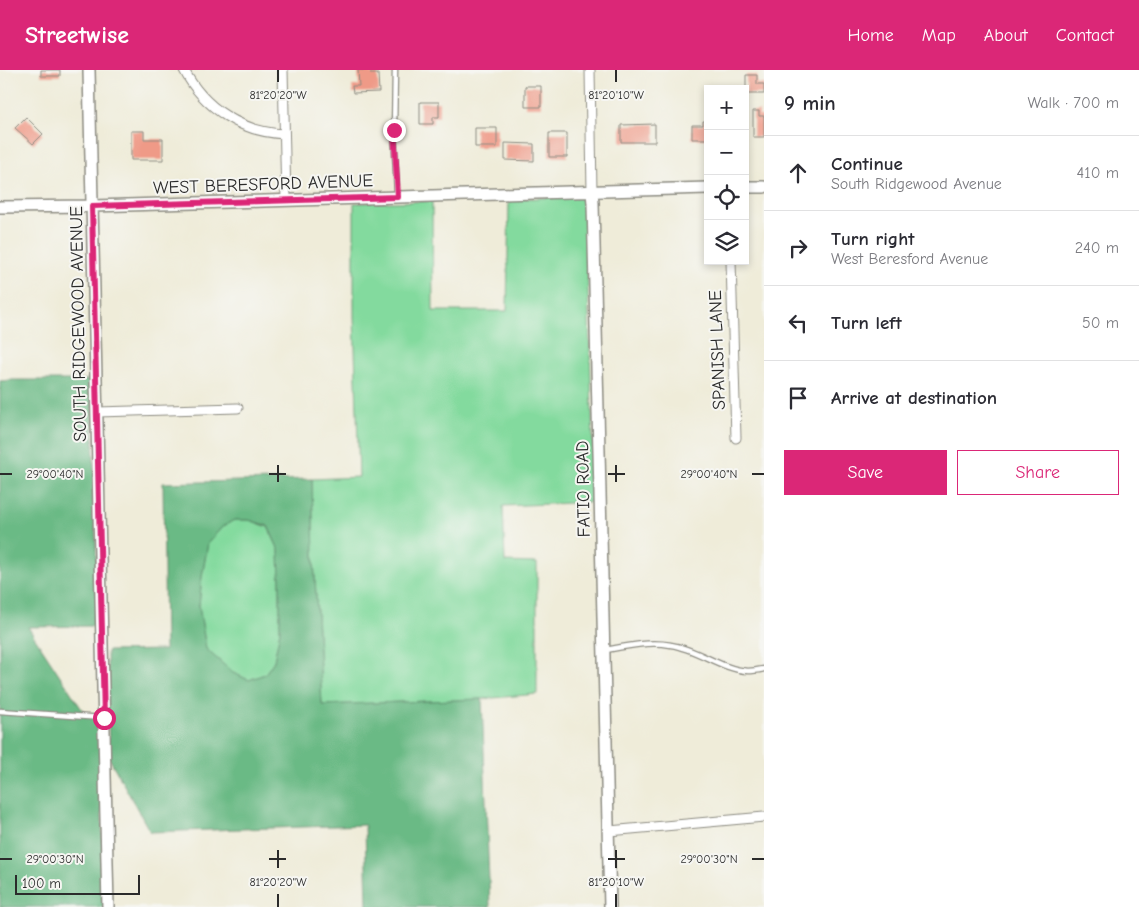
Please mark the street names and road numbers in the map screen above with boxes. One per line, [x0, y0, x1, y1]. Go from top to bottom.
street label: WEST BERESFORD AVENUE [153, 170, 374, 199]
street label: SOUTH RIDGEWOOD AVENUE [66, 206, 91, 442]
street label: SPANISH LANE [705, 290, 730, 410]
street label: FATIO ROAD [572, 440, 595, 538]

